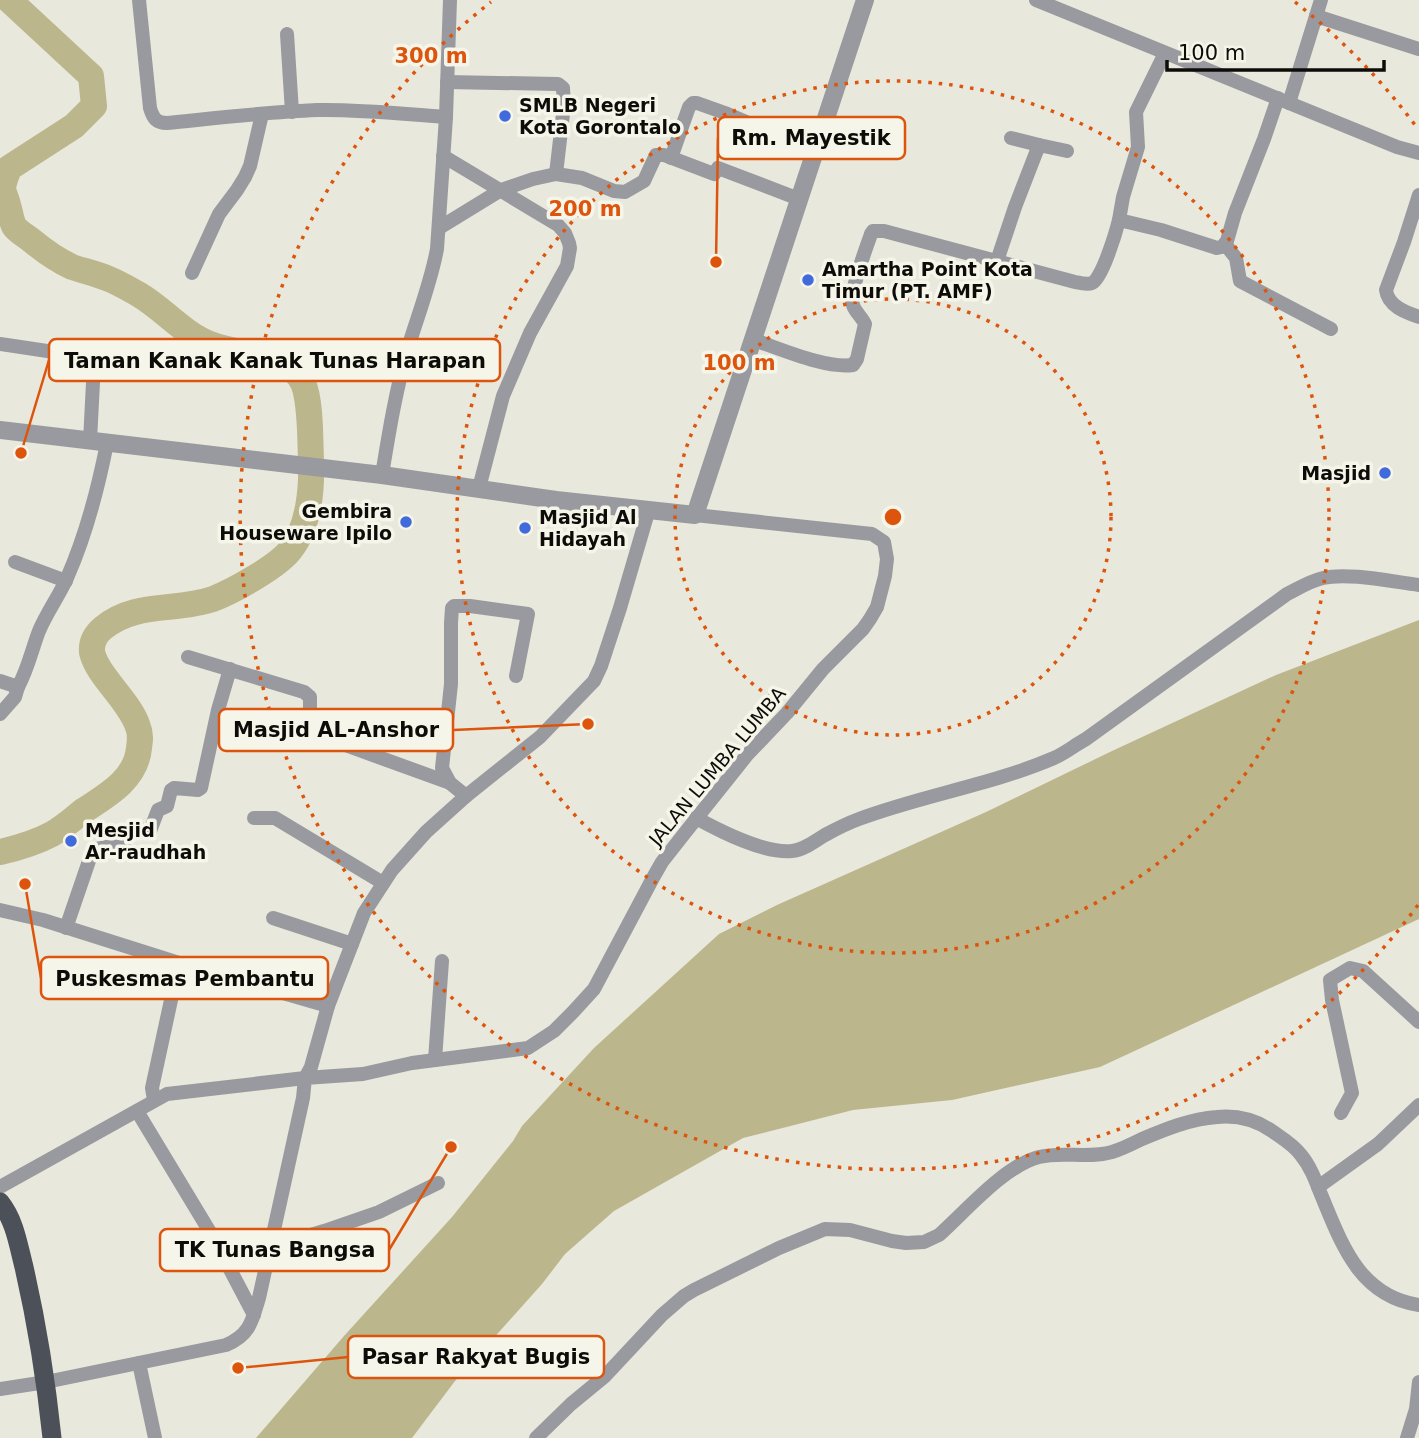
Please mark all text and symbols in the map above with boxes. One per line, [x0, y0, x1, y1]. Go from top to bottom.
scale bar [1167, 28, 1384, 72]
text: 100 m [1178, 41, 1245, 65]
text: 300 m [394, 44, 468, 68]
place label: SMLB Negeri Kota Gorontalo [519, 94, 681, 138]
marker: SMLB Negeri Kota Gorontalo [497, 108, 513, 124]
callout: Rm. Mayestik [718, 117, 905, 159]
text: Rm. Mayestik [731, 126, 892, 150]
text: 200 m [548, 197, 622, 221]
place label: Amartha Point Kota Timur (PT. AMF) [822, 258, 1033, 302]
marker: Amartha Point Kota Timur (PT. AMF) [800, 272, 816, 288]
callout: Taman Kanak Kanak Tunas Harapan [49, 339, 500, 381]
text: Taman Kanak Kanak Tunas Harapan [64, 349, 486, 373]
text: 100 m [702, 351, 776, 375]
place label: Masjid [1301, 462, 1371, 484]
marker: Masjid [1377, 465, 1393, 481]
place label: Gembira Houseware Ipilo [219, 500, 392, 544]
centre of rings [881, 505, 905, 529]
place label: Masjid Al Hidayah [539, 506, 637, 550]
marker: Gembira Houseware Ipilo [398, 514, 414, 530]
marker: Masjid Al Hidayah [517, 520, 533, 536]
street label: JALAN LUMBA LUMBA [643, 682, 790, 851]
callout: Masjid AL-Anshor [219, 709, 453, 751]
text: Masjid AL-Anshor [233, 718, 440, 742]
place label: Mesjid Ar-raudhah [85, 819, 206, 863]
marker: Mesjid Ar-raudhah [63, 833, 79, 849]
callout: Puskesmas Pembantu [41, 957, 328, 999]
text: Puskesmas Pembantu [55, 967, 315, 991]
callout: TK Tunas Bangsa [160, 1229, 389, 1271]
text: TK Tunas Bangsa [175, 1238, 375, 1262]
callout: Pasar Rakyat Bugis [348, 1336, 604, 1378]
text: Pasar Rakyat Bugis [362, 1345, 590, 1369]

